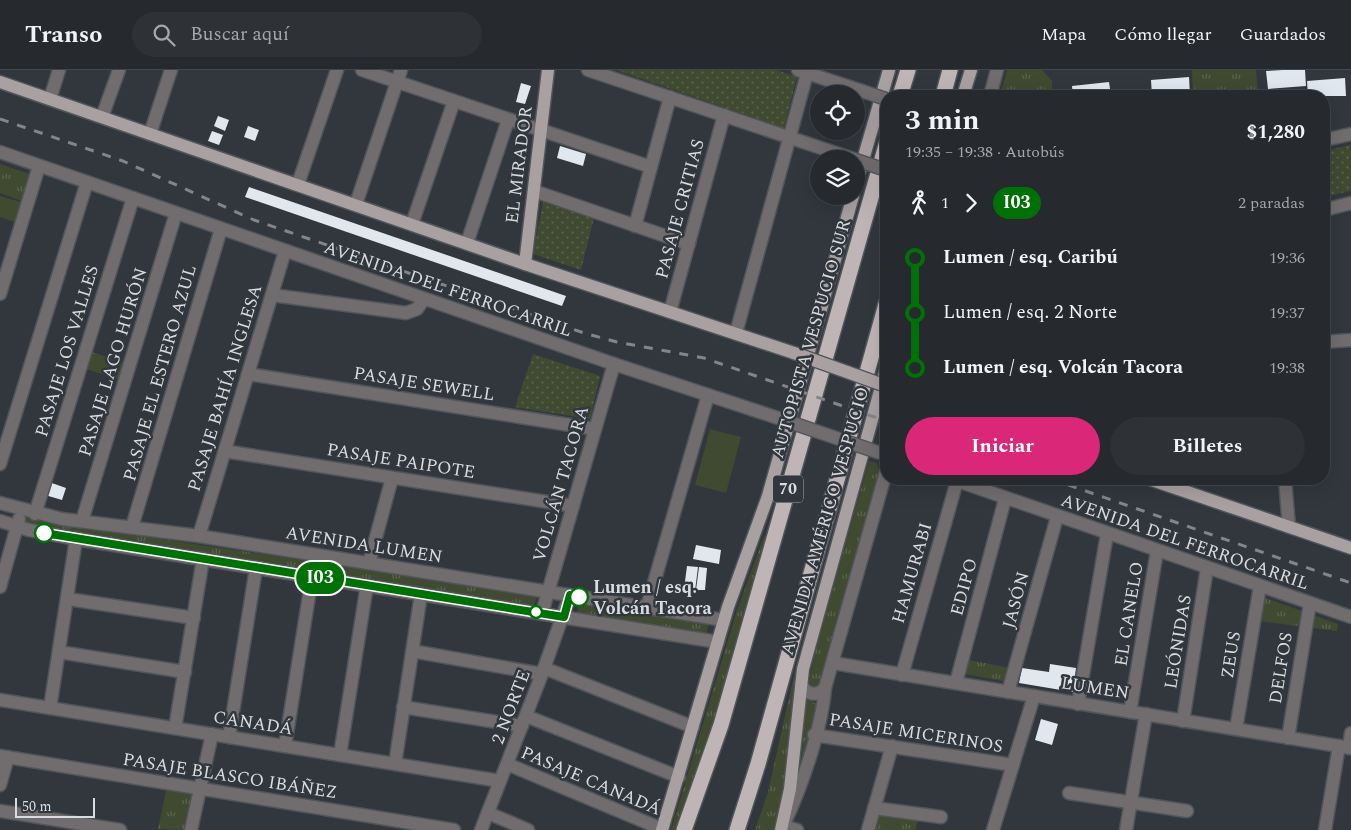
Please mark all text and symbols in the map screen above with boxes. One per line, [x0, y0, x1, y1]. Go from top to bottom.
search box [132, 12, 482, 57]
text: Transo [25, 17, 102, 53]
text: Buscar aquí [190, 20, 289, 49]
icon: search [150, 21, 178, 49]
text: Mapa [1041, 21, 1086, 48]
text: Cómo llegar [1114, 21, 1212, 48]
text: Guardados [1240, 21, 1326, 48]
map controls [810, 85, 865, 205]
button: locate [810, 85, 865, 140]
text: 3 min [905, 99, 980, 142]
street label: EL MIRADOR [498, 105, 540, 225]
text: $1,280 [1247, 118, 1305, 147]
street label: PASAJE CRITIAS [648, 136, 712, 282]
text: 19:35 – 19:38 · Autobús [905, 140, 1065, 164]
button: layers [810, 150, 865, 205]
icon: walk [905, 189, 933, 217]
icon: forward [957, 189, 985, 217]
text: I03 [1003, 189, 1031, 216]
text: 1 [941, 191, 949, 215]
text: 2 paradas [1238, 191, 1305, 215]
street label: AUTOPISTA VESPUCIO SUR [764, 216, 858, 461]
street label: AVENIDA DEL FERROCARRIL [320, 234, 576, 344]
text: Lumen / esq. Caribú [943, 243, 1118, 272]
text: 19:36 [1269, 246, 1305, 270]
street label: PASAJE LOS VALLES [28, 262, 106, 440]
street label: PASAJE EL ESTERO AZUL [116, 262, 204, 484]
street label: PASAJE LAGO HURÓN [71, 264, 155, 460]
street label: PASAJE BAHÍA INGLESA [181, 281, 269, 495]
text: Lumen / esq. 2 Norte [943, 298, 1117, 327]
text: 19:37 [1269, 301, 1305, 325]
text: Lumen / esq. Volcán Tacora [943, 353, 1183, 382]
text: 19:38 [1269, 356, 1305, 380]
street label: PASAJE SEWELL [351, 359, 497, 409]
street label: AVENIDA AMÉRICO VESPUCIO [774, 384, 876, 658]
street label: VOLCÁN TACORA [526, 403, 596, 565]
button: Iniciar [905, 417, 1100, 475]
button: Billetes [1110, 417, 1305, 475]
street label: PASAJE PAIPOTE [325, 436, 477, 486]
road number: 70 [773, 476, 803, 502]
street label: AVENIDA DEL FERROCARRIL [1057, 487, 1313, 597]
street label: AVENIDA LUMEN [284, 519, 444, 571]
street label: HAMURABI [885, 519, 939, 627]
unlabelled marker [34, 523, 54, 543]
street label: EDIPO [943, 555, 985, 619]
street label: EL CANELO [1107, 560, 1151, 668]
line badge: I03 [291, 562, 349, 594]
text: I03 [306, 564, 334, 591]
street label: JASÓN [995, 568, 1037, 632]
place label: Lumen / esq. Volcán Tacora [593, 574, 713, 622]
marker: Lumen / esq. Volcán Tacora [569, 587, 589, 607]
street label: LEÓNIDAS [1157, 593, 1199, 691]
unlabelled marker [529, 605, 543, 619]
street label: ZEUS [1214, 629, 1248, 681]
street label: DELFOS [1262, 630, 1300, 706]
street label: 2 NORTE [484, 666, 538, 748]
street label: LUMEN [1059, 669, 1131, 707]
street label: CANADÁ [211, 703, 295, 743]
street label: PASAJE MICERINOS [827, 706, 1005, 760]
street label: PASAJE CANADÁ [517, 739, 665, 823]
street label: PASAJE BLASCO IBÁÑEZ [121, 746, 339, 806]
scale bar [15, 795, 95, 818]
text: 50 m [22, 796, 52, 817]

